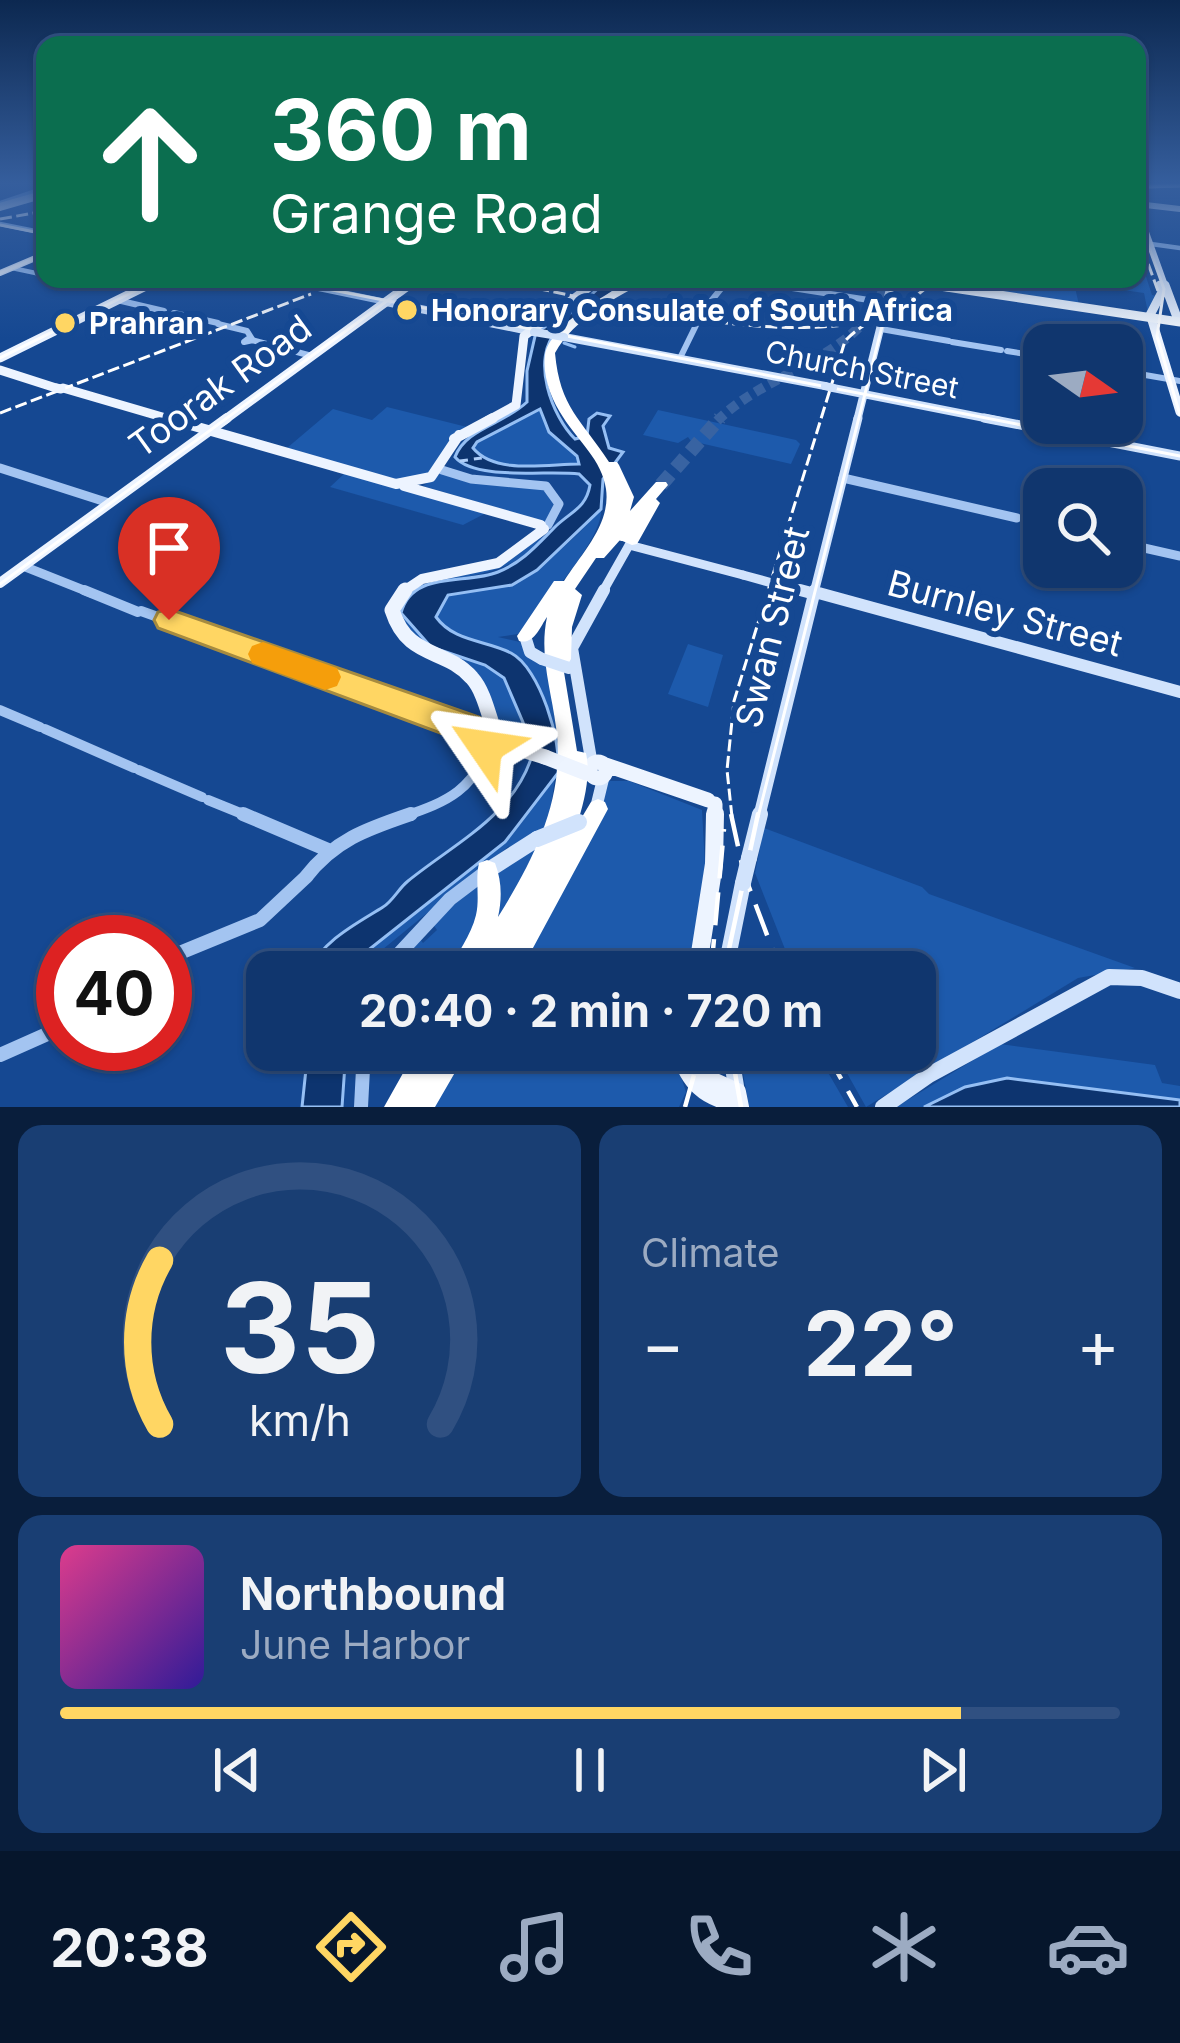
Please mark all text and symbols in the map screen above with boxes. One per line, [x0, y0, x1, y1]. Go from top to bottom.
text: 360 m [270, 79, 532, 180]
icon: ahead [72, 84, 228, 240]
text: Grange Road [270, 181, 603, 246]
place label: Honorary Consulate of South Africa [431, 292, 953, 328]
marker: Honorary Consulate of South Africa [394, 297, 420, 323]
place label: Prahran [89, 305, 204, 341]
street label: Toorak Road [120, 305, 320, 467]
marker: Prahran [52, 310, 78, 336]
north arrow [1023, 324, 1143, 444]
map controls [1023, 324, 1143, 588]
street label: Church Street [762, 333, 962, 405]
button: search [1023, 468, 1143, 588]
pin [118, 497, 220, 620]
icon: arrive [136, 515, 202, 581]
street label: Swan Street [726, 522, 818, 732]
street label: Burnley Street [883, 561, 1127, 666]
position arrow [422, 684, 548, 810]
speed limit sign: 40 [36, 915, 192, 1071]
text: 20:40 · 2 min · 720 m [359, 983, 823, 1038]
text: Climate [641, 1229, 780, 1276]
text: 35 [219, 1252, 380, 1403]
text: 22° [803, 1289, 958, 1398]
text: − [641, 1304, 685, 1384]
text: + [1076, 1304, 1120, 1384]
text: km/h [249, 1394, 350, 1446]
text: Northbound [240, 1566, 506, 1621]
text: June Harbor [240, 1621, 470, 1668]
icon: previous [204, 1737, 270, 1803]
icon: pause [557, 1737, 623, 1803]
icon: next [910, 1737, 976, 1803]
icon: directions [309, 1905, 393, 1989]
icon: music [493, 1905, 577, 1989]
icon: phone [677, 1905, 761, 1989]
icon: climate [862, 1905, 946, 1989]
icon: car [1046, 1905, 1130, 1989]
text: 20:38 [50, 1915, 209, 1980]

